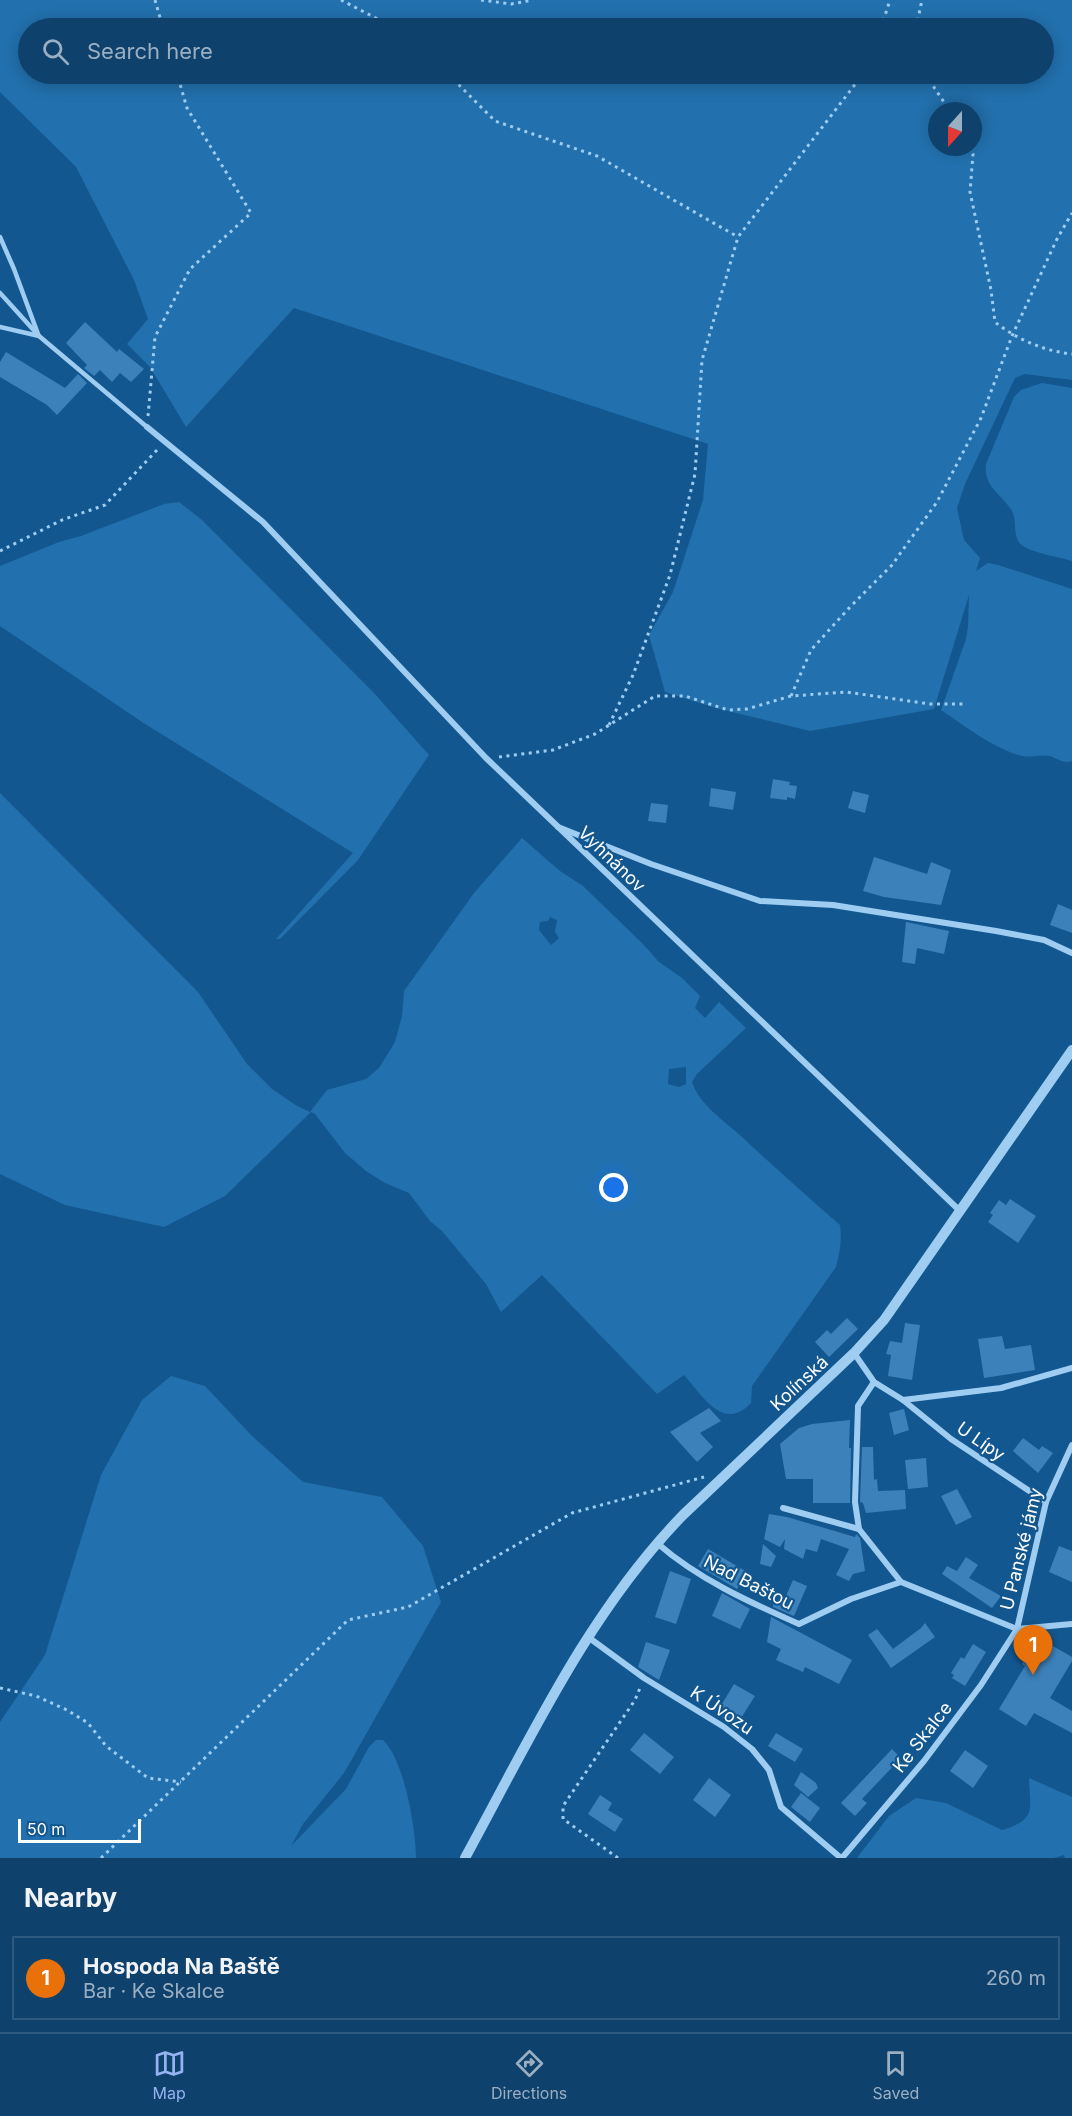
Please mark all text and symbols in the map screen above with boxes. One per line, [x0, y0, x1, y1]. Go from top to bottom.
search box [18, 18, 1054, 84]
icon: search [39, 35, 72, 68]
text: Search here [87, 38, 213, 64]
north arrow [928, 102, 982, 156]
street label: Vyhnánov [574, 822, 650, 896]
your location [599, 1173, 628, 1202]
street label: Kolínská [766, 1351, 832, 1415]
street label: U Lípy [953, 1417, 1009, 1465]
street label: U Panské jámy [996, 1486, 1046, 1612]
street label: Nad Baštou [700, 1550, 798, 1614]
pin: 1 [1014, 1626, 1052, 1675]
street label: K Úvozu [687, 1680, 758, 1739]
street label: Ke Skalce [888, 1698, 956, 1776]
scale bar [18, 1816, 141, 1844]
text: 50 m [27, 1819, 65, 1839]
text: Nearby [24, 1882, 117, 1913]
text: Hospoda Na Baště [83, 1953, 280, 1979]
text: 1 [41, 1966, 50, 1990]
text: 260 m [986, 1966, 1046, 1990]
text: Bar · Ke Skalce [83, 1979, 225, 2003]
tab: Map [153, 2047, 186, 2103]
tab: Directions [491, 2047, 567, 2103]
tab: Saved [873, 2047, 919, 2103]

